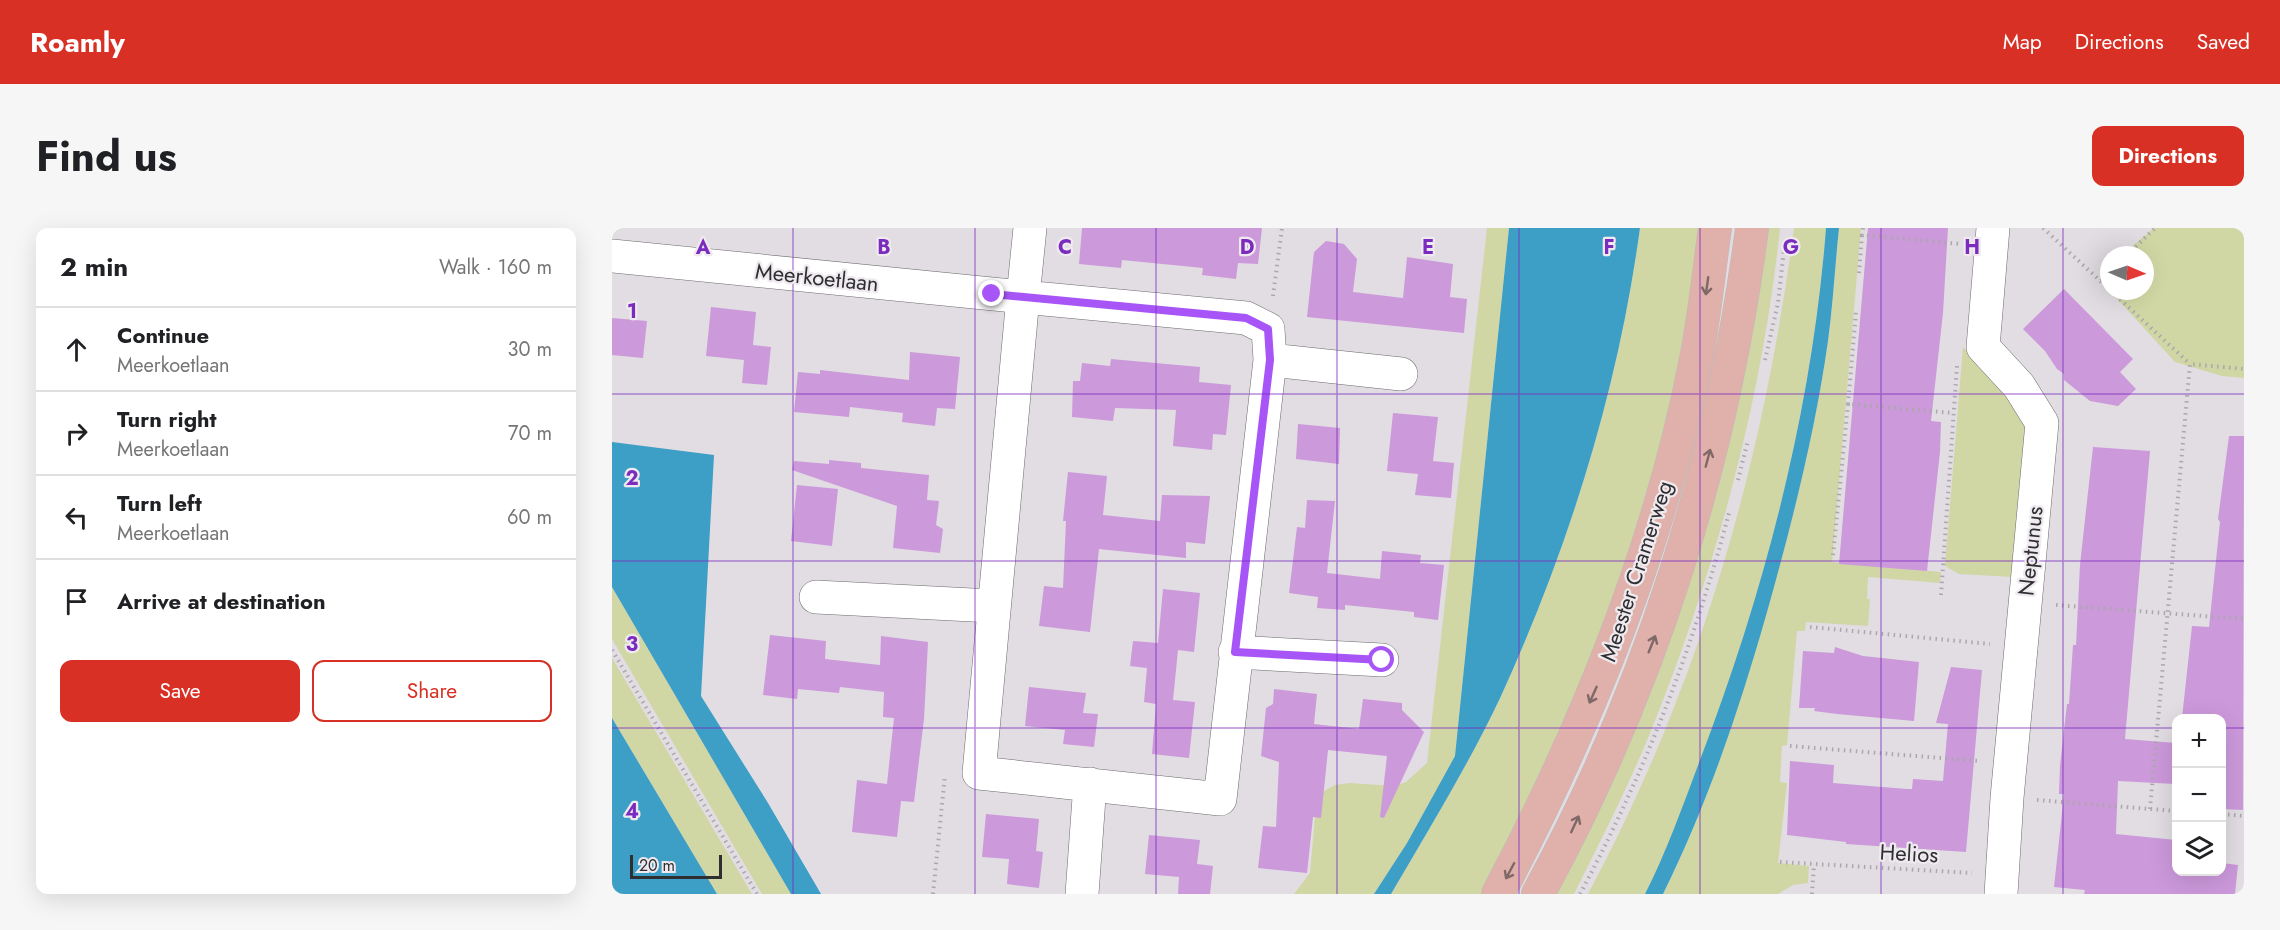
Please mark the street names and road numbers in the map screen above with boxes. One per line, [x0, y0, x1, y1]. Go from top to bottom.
street label: Meerkoetlaan [754, 255, 880, 299]
street label: Meester Cramerweg [1592, 476, 1680, 666]
street label: Neptunus [2009, 505, 2051, 597]
street label: Helios [1879, 835, 1939, 871]

